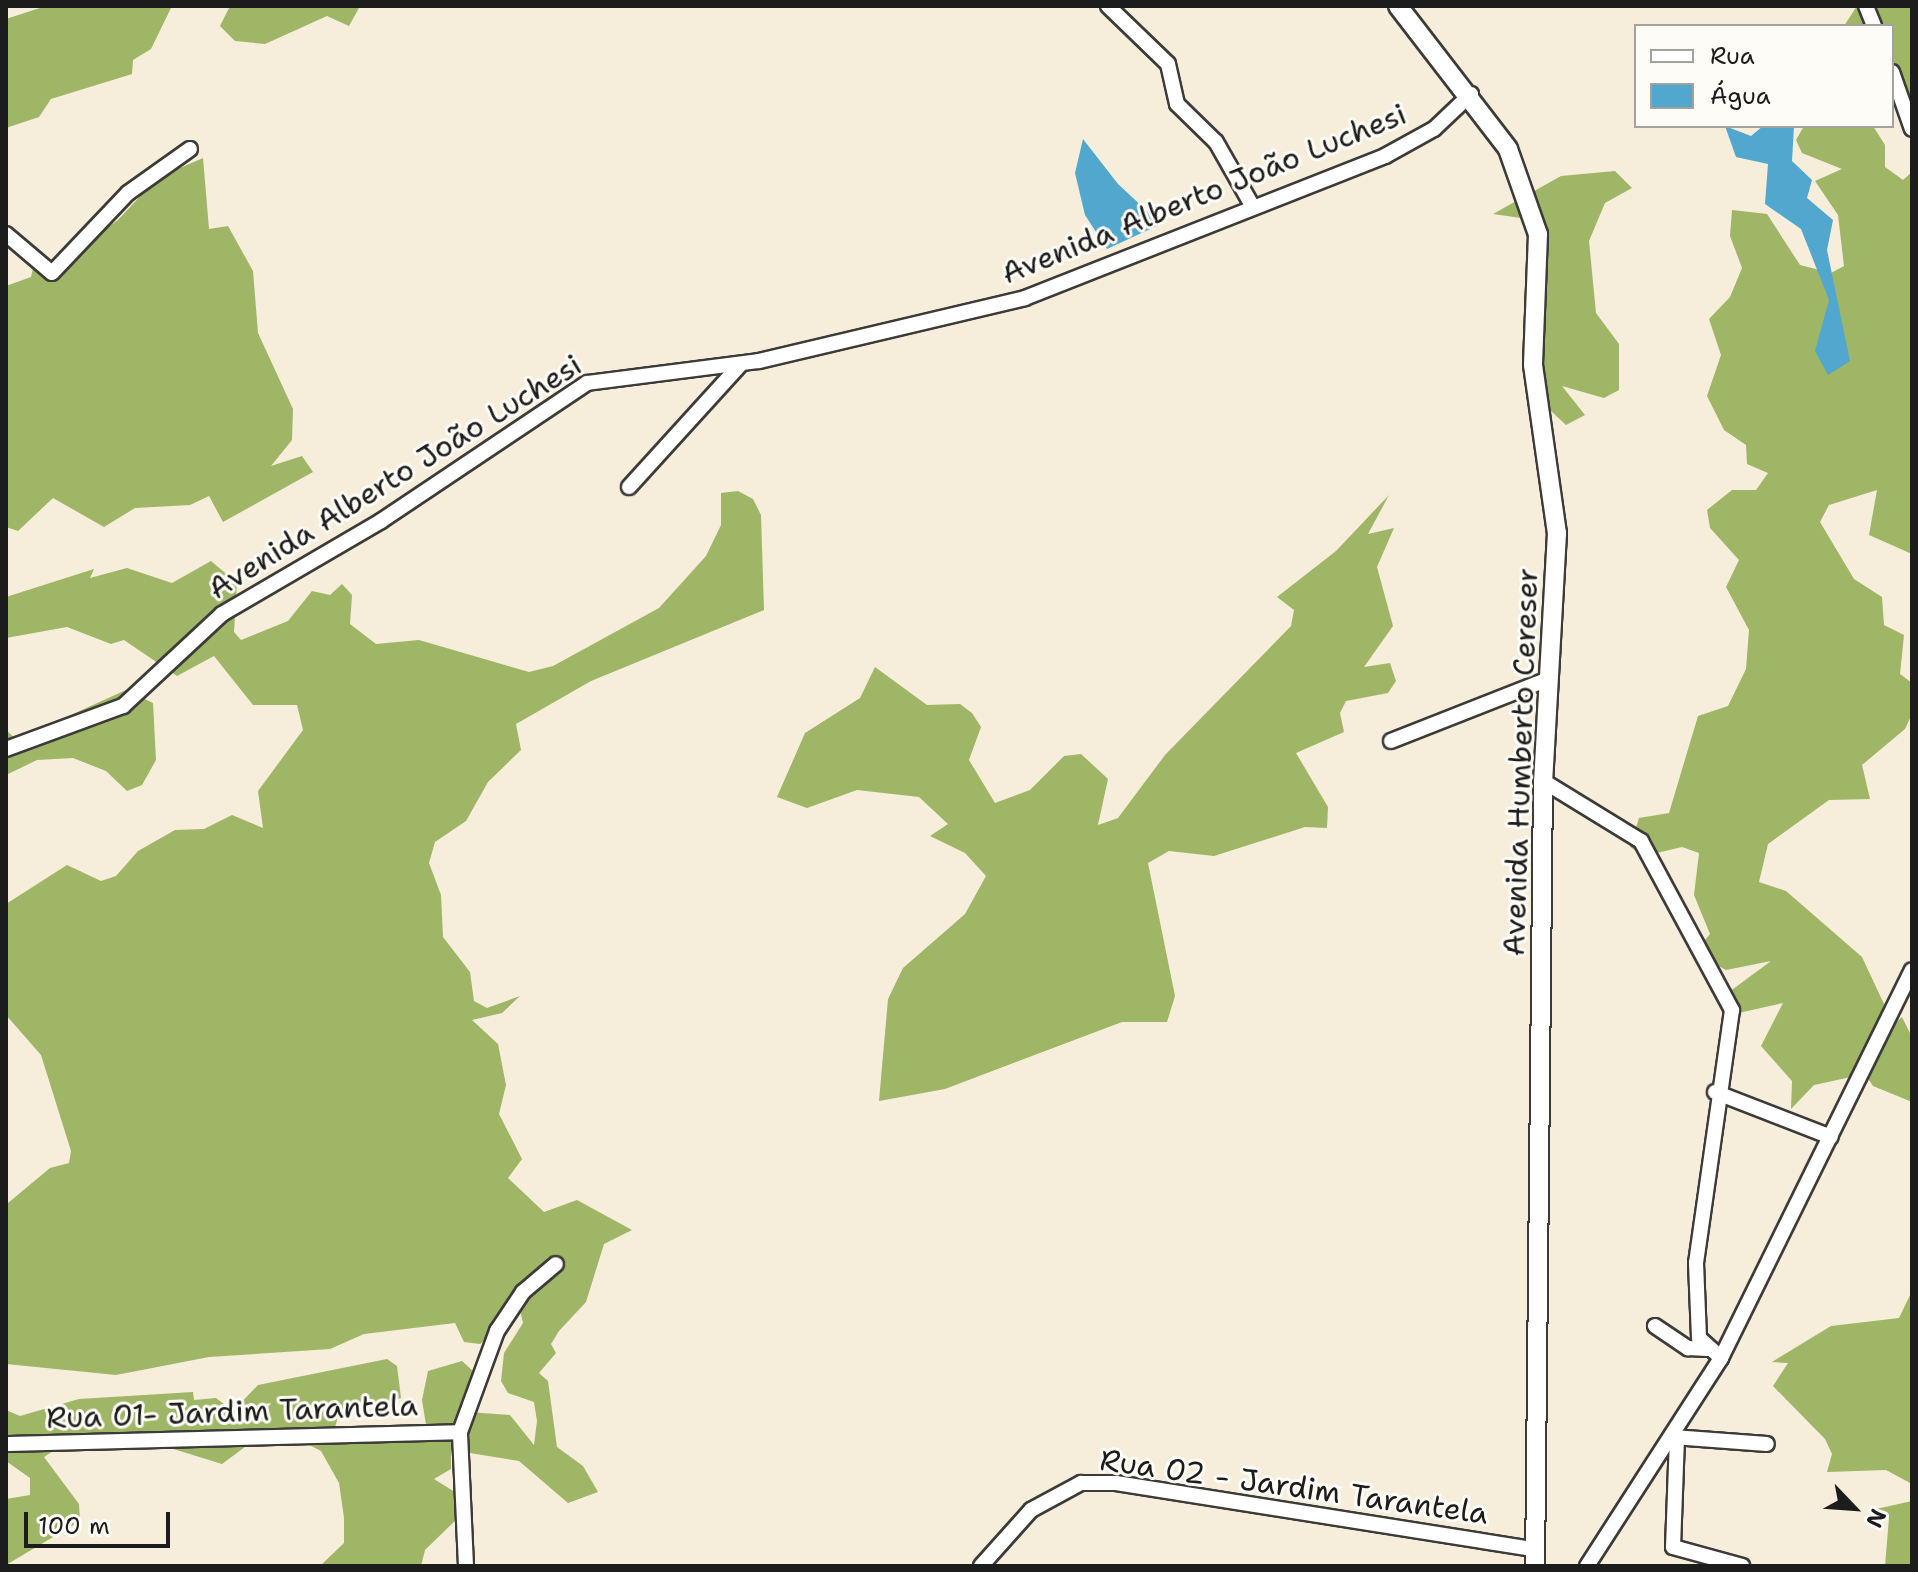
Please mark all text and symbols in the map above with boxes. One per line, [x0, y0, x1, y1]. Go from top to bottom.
legend [1634, 24, 1894, 128]
text: Rua [1710, 40, 1755, 72]
text: Água [1710, 80, 1771, 112]
street label: Avenida Alberto João Luchesi [996, 96, 1412, 292]
street label: Avenida Alberto João Luchesi [202, 347, 588, 607]
street label: Avenida Humberto Cereser [1496, 567, 1546, 957]
street label: Rua 01- Jardim Tarantela [46, 1388, 418, 1436]
street label: Rua 02 - Jardim Tarantela [1098, 1442, 1490, 1532]
north arrow [1814, 1468, 1894, 1548]
scale bar [28, 1496, 174, 1546]
text: N [1859, 1504, 1893, 1532]
text: 100 m [38, 1510, 110, 1542]

